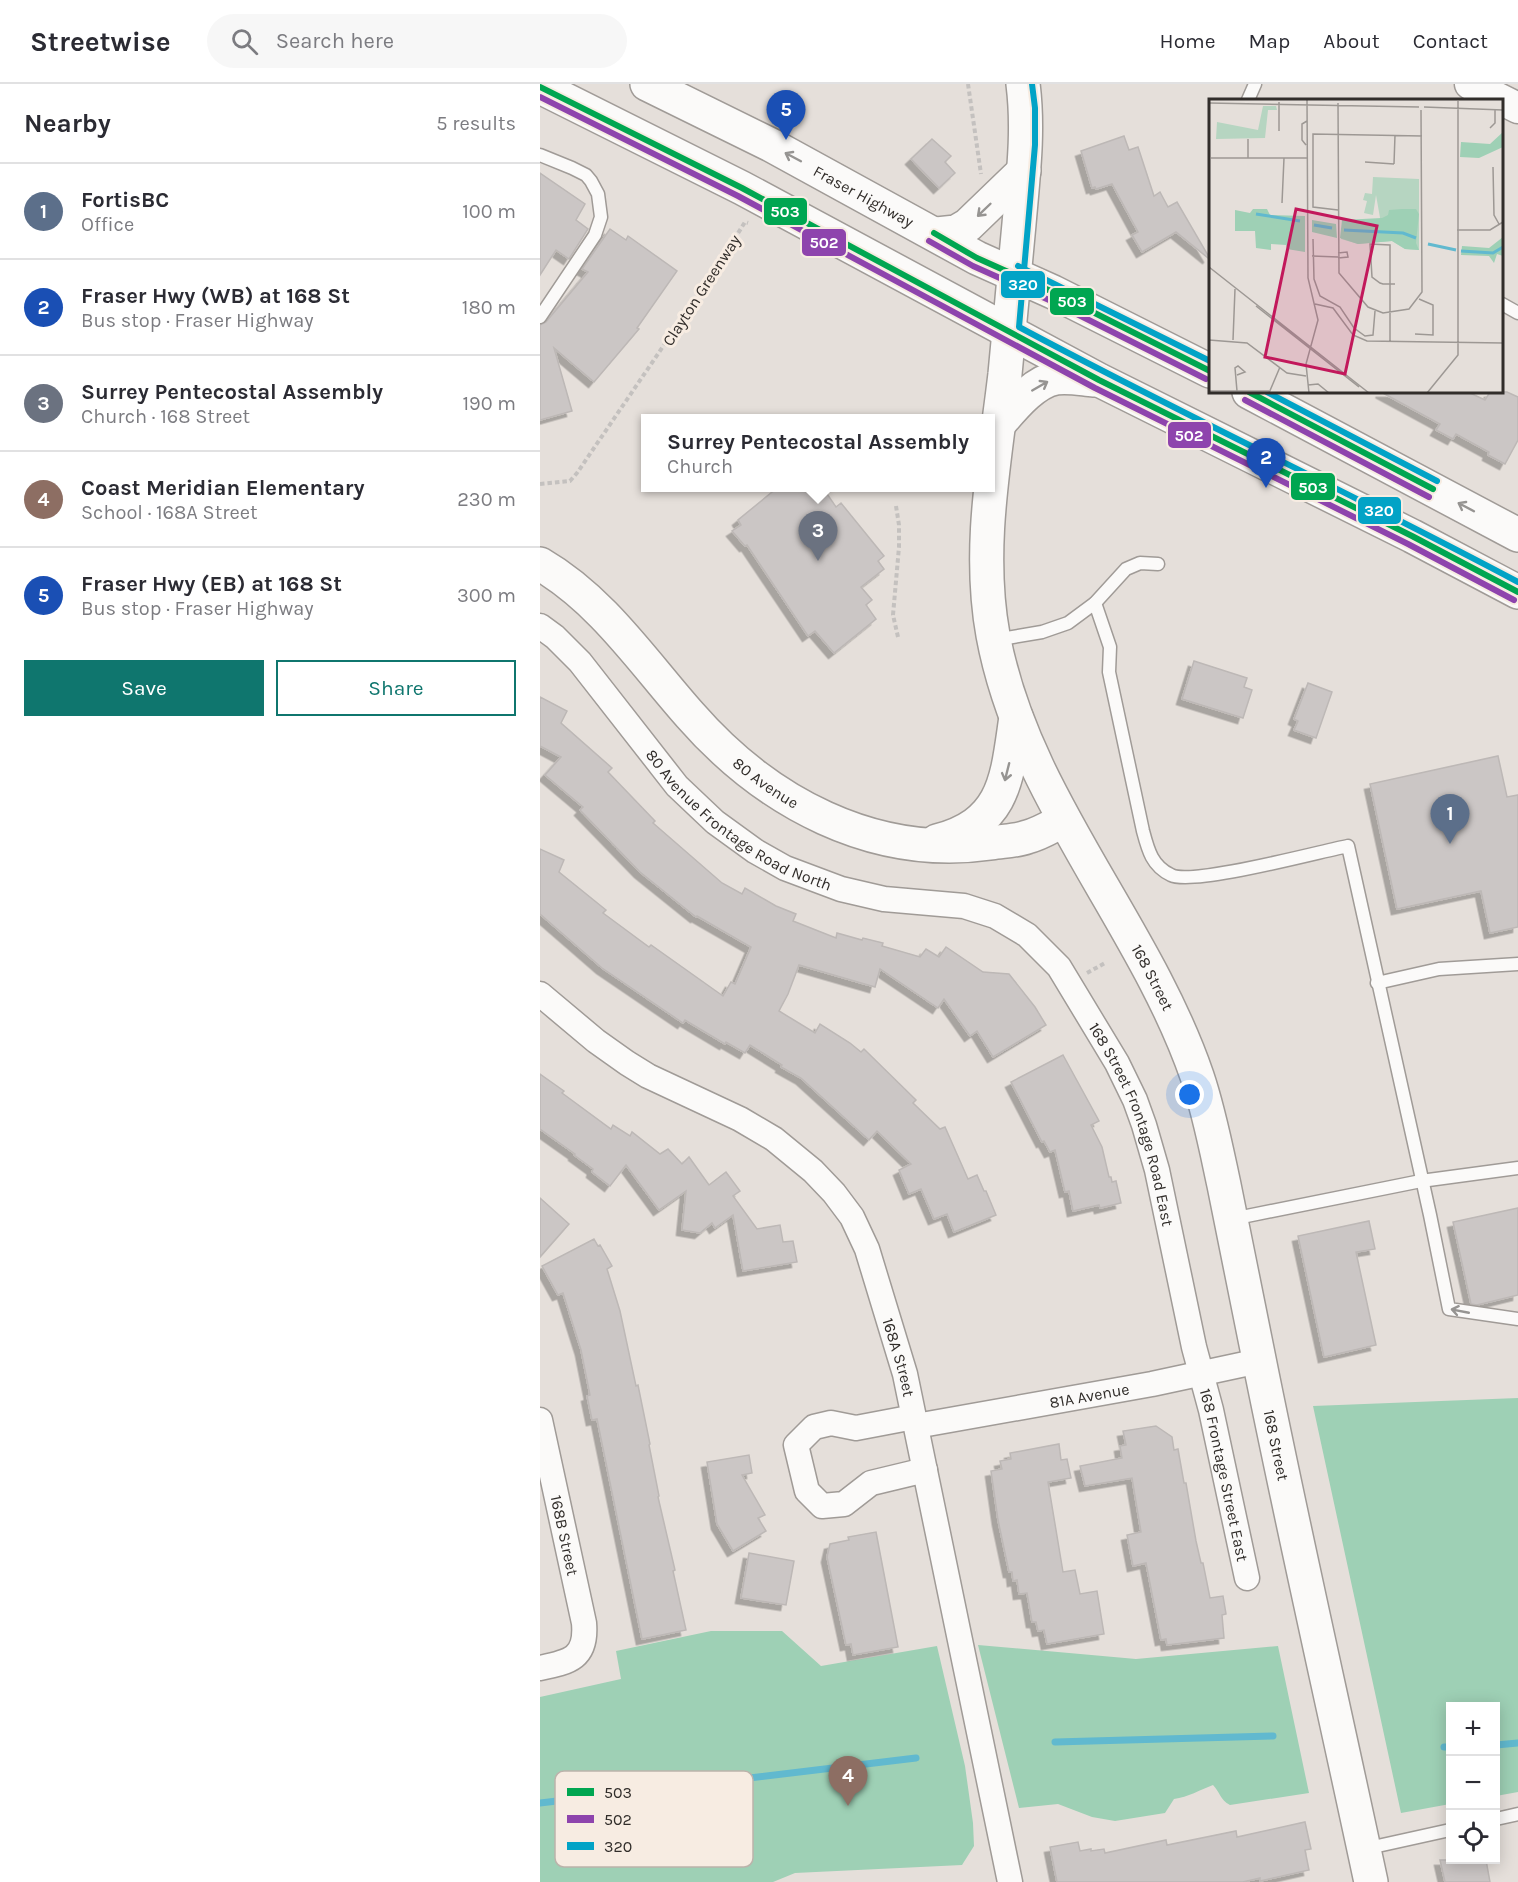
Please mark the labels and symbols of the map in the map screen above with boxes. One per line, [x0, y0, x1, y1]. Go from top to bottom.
pin: 5 [766, 91, 806, 140]
inset map [1209, 99, 1503, 393]
one-way arrow [784, 151, 802, 162]
street label: Fraser Highway [810, 161, 917, 232]
line badge: 503 [763, 197, 808, 226]
text: 503 [770, 202, 800, 221]
one-way arrow [977, 203, 992, 217]
line badge: 502 [801, 228, 847, 257]
street label: Clayton Greenway [658, 231, 745, 349]
text: 502 [809, 233, 839, 252]
line badge: 320 [1000, 270, 1046, 299]
text: 320 [1008, 275, 1038, 294]
line badge: 503 [1049, 287, 1095, 316]
text: 503 [1057, 292, 1087, 311]
one-way arrow [1031, 380, 1048, 392]
line badge: 502 [1167, 421, 1212, 449]
text: 502 [1174, 426, 1204, 445]
pin: 2 [1246, 438, 1286, 488]
line badge: 503 [1290, 472, 1336, 501]
text: 503 [1298, 478, 1328, 497]
line badge: 320 [1357, 496, 1402, 525]
text: 320 [1364, 501, 1394, 520]
one-way arrow [1458, 501, 1476, 512]
pin: 3 [798, 512, 838, 561]
street label: 80 Avenue Frontage Road North [642, 745, 834, 895]
street label: 80 Avenue [729, 753, 802, 813]
one-way arrow [1000, 763, 1012, 782]
pin: 1 [1430, 794, 1470, 844]
street label: 168 Street [1127, 941, 1178, 1014]
street label: 168 Street Frontage Road East [1085, 1019, 1177, 1228]
your location [1175, 1080, 1204, 1109]
one-way arrow [1451, 1305, 1470, 1316]
street label: 168A Street [878, 1316, 918, 1399]
street label: 81A Avenue [1048, 1379, 1131, 1412]
street label: 168 Frontage Street East [1196, 1386, 1252, 1563]
street label: 168 Street [1260, 1408, 1293, 1482]
street label: 168B Street [547, 1493, 582, 1578]
pin: 4 [828, 1756, 868, 1806]
legend [555, 1771, 753, 1867]
text: 503 [604, 1783, 632, 1802]
text: 502 [604, 1810, 632, 1829]
text: 320 [604, 1837, 632, 1856]

